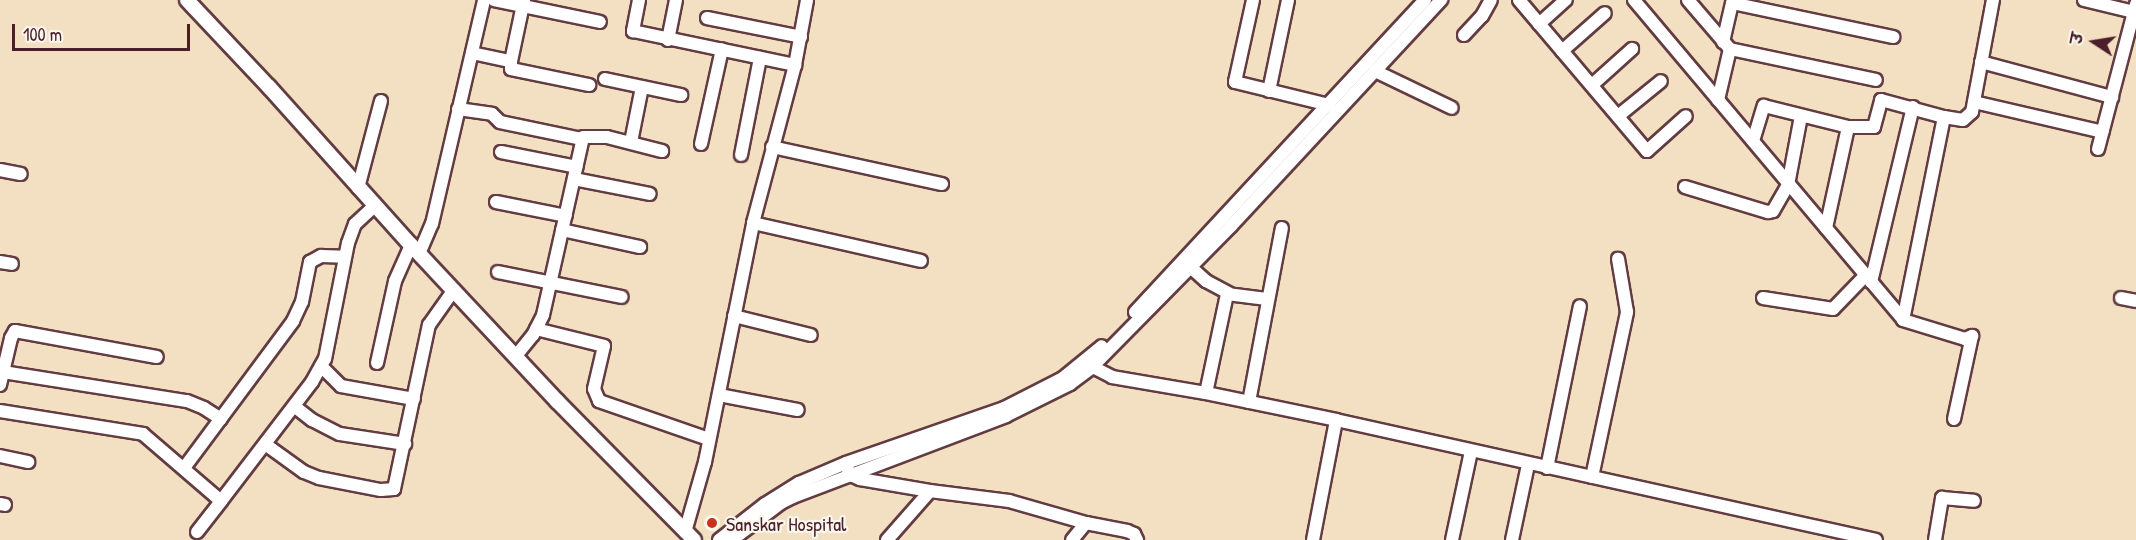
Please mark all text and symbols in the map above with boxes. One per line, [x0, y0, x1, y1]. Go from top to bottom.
scale bar [15, 12, 194, 50]
north arrow [2064, 12, 2124, 72]
text: 100 m [23, 22, 62, 47]
text: उ [2065, 31, 2088, 46]
place label: Sanskar Hospital [726, 511, 846, 535]
marker: Sanskar Hospital [703, 514, 721, 532]

